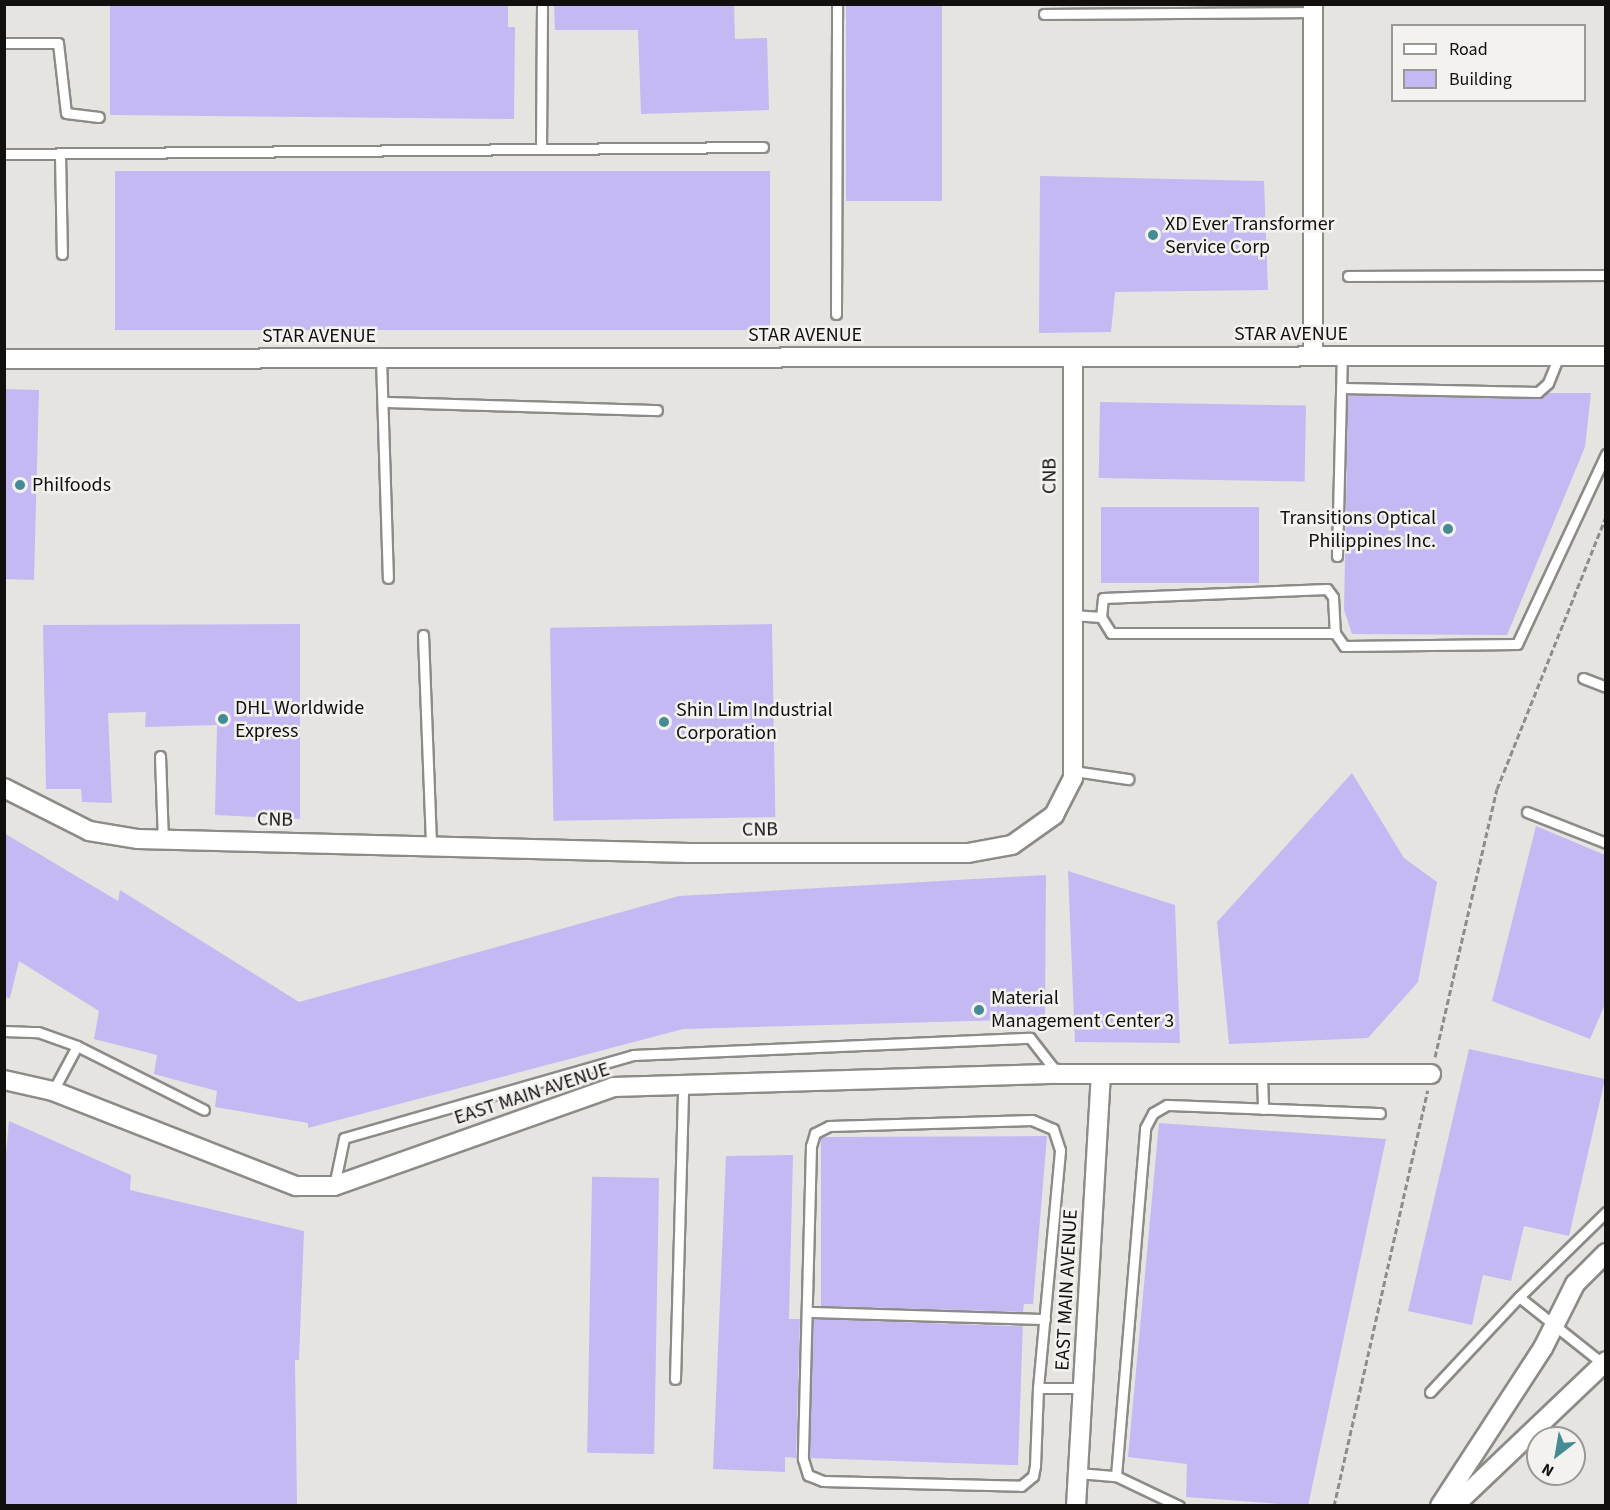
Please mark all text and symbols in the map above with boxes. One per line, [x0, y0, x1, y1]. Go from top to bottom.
legend [1391, 24, 1586, 102]
text: Road [1449, 37, 1488, 62]
text: Building [1449, 67, 1512, 92]
place label: XD Ever Transformer Service Corp [1165, 212, 1335, 259]
marker: XD Ever Transformer Service Corp [1146, 228, 1160, 242]
street label: STAR AVENUE [1234, 322, 1348, 346]
street label: STAR AVENUE [748, 323, 862, 347]
street label: STAR AVENUE [262, 324, 376, 348]
street label: CNB [1038, 458, 1062, 494]
place label: Philfoods [32, 473, 111, 497]
marker: Philfoods [13, 478, 27, 492]
place label: Transitions Optical Philippines Inc. [1280, 506, 1436, 553]
marker: Transitions Optical Philippines Inc. [1441, 522, 1455, 536]
place label: DHL Worldwide Express [235, 696, 364, 743]
place label: Shin Lim Industrial Corporation [676, 698, 833, 745]
marker: DHL Worldwide Express [216, 712, 230, 726]
marker: Shin Lim Industrial Corporation [657, 715, 671, 729]
street label: CNB [257, 808, 293, 832]
street label: CNB [742, 818, 778, 842]
place label: Material Management Center 3 [991, 987, 1174, 1034]
marker: Material Management Center 3 [972, 1003, 986, 1017]
street label: EAST MAIN AVENUE [451, 1058, 613, 1130]
street label: EAST MAIN AVENUE [1051, 1209, 1083, 1371]
north arrow [1526, 1426, 1586, 1486]
text: N [1538, 1458, 1558, 1482]

